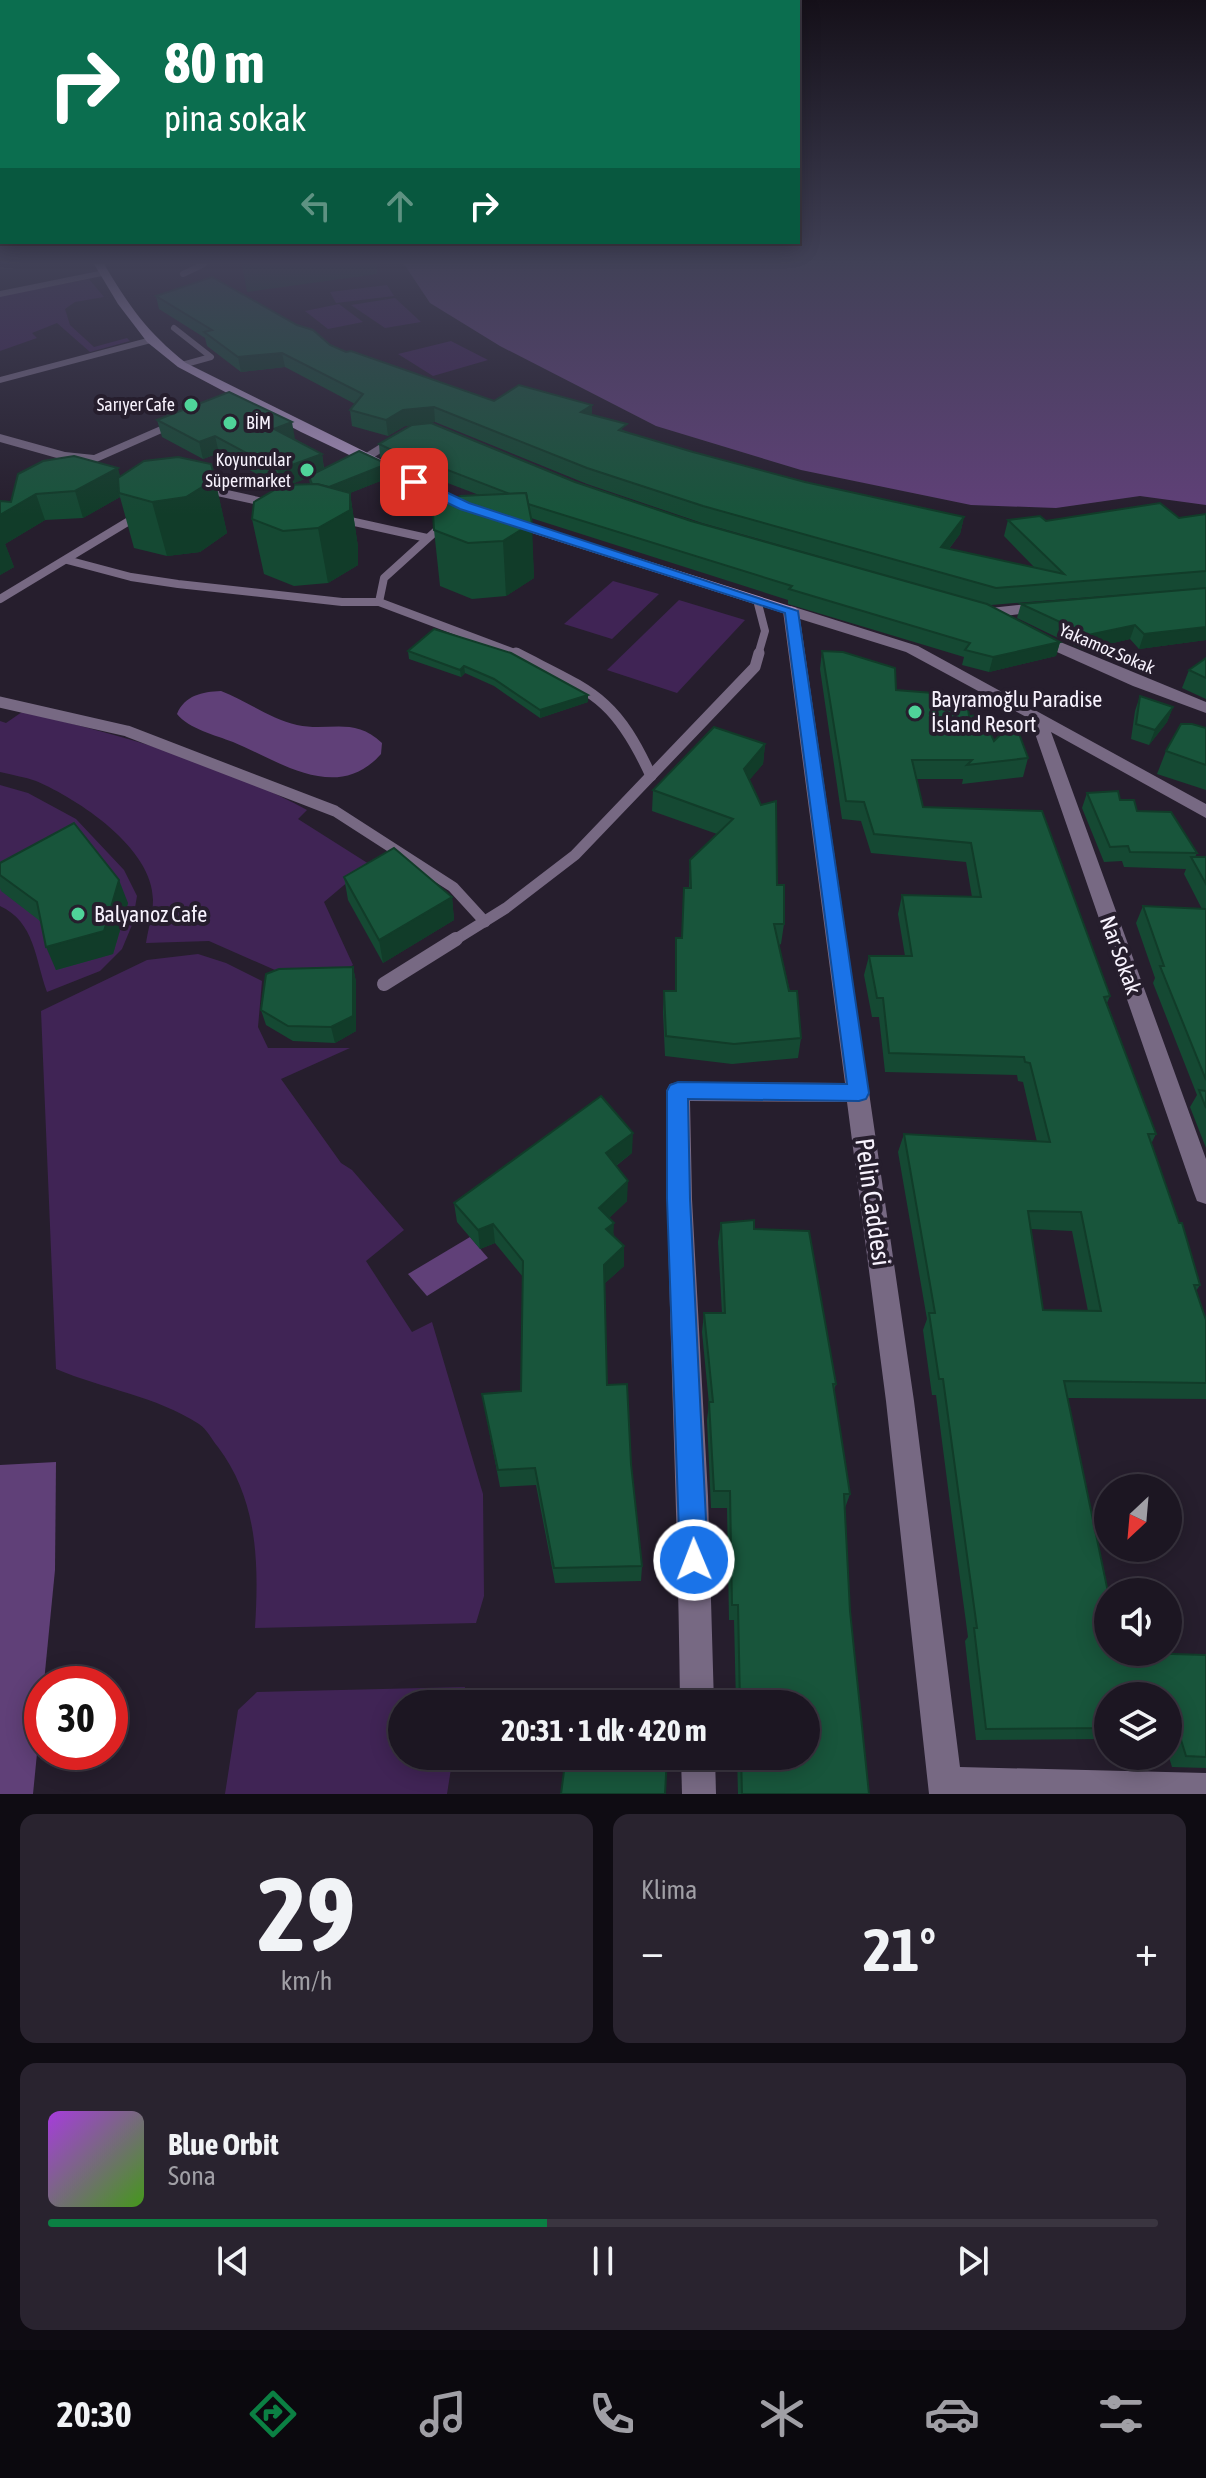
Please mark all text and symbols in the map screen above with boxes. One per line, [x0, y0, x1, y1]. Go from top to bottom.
text: 80 m [164, 31, 265, 95]
icon: right [32, 32, 136, 136]
text: pina sokak [164, 97, 307, 139]
icon: left [294, 184, 338, 228]
icon: ahead [378, 184, 422, 228]
icon: right [462, 184, 506, 228]
place label: Sarıyer Cafe [97, 394, 175, 415]
marker: Sarıyer Cafe [182, 396, 200, 414]
place label: BİM [246, 412, 271, 433]
marker: BİM [221, 414, 239, 432]
pin [380, 448, 448, 516]
place label: Koyuncular Süpermarket [205, 449, 292, 491]
icon: arrive [392, 460, 436, 504]
marker: Koyuncular Süpermarket [298, 461, 316, 479]
street label: Yakamoz Sokak [1056, 619, 1158, 678]
place label: Bayramoğlu Paradise İsland Resort [931, 686, 1102, 737]
marker: Bayramoğlu Paradise İsland Resort [906, 703, 924, 721]
place label: Balyanoz Cafe [94, 901, 207, 927]
marker: Balyanoz Cafe [69, 905, 87, 923]
street label: Nar Sokak [1095, 912, 1147, 998]
street label: Pelin Caddesi [849, 1136, 897, 1268]
north arrow [1094, 1474, 1182, 1562]
map controls [1094, 1474, 1182, 1770]
position arrow [652, 1518, 736, 1602]
button: sound [1094, 1578, 1182, 1666]
speed limit sign: 30 [24, 1666, 128, 1770]
button: layers [1094, 1682, 1182, 1770]
text: 20:31 · 1 dk · 420 m [501, 1713, 707, 1747]
text: 29 [258, 1854, 355, 1973]
text: Klima [641, 1875, 697, 1905]
text: 21° [863, 1915, 936, 1984]
text: − [641, 1925, 664, 1975]
text: + [1135, 1925, 1158, 1975]
text: km/h [281, 1966, 332, 1996]
text: Blue Orbit [168, 2127, 279, 2161]
text: Sona [168, 2161, 216, 2191]
icon: previous [211, 2239, 255, 2283]
icon: pause [581, 2239, 625, 2283]
icon: next [951, 2239, 995, 2283]
icon: directions [245, 2386, 301, 2442]
icon: music [415, 2386, 471, 2442]
icon: phone [584, 2386, 640, 2442]
icon: climate [754, 2386, 810, 2442]
icon: car [924, 2386, 980, 2442]
icon: filters [1093, 2386, 1149, 2442]
text: 20:30 [57, 2393, 132, 2435]

